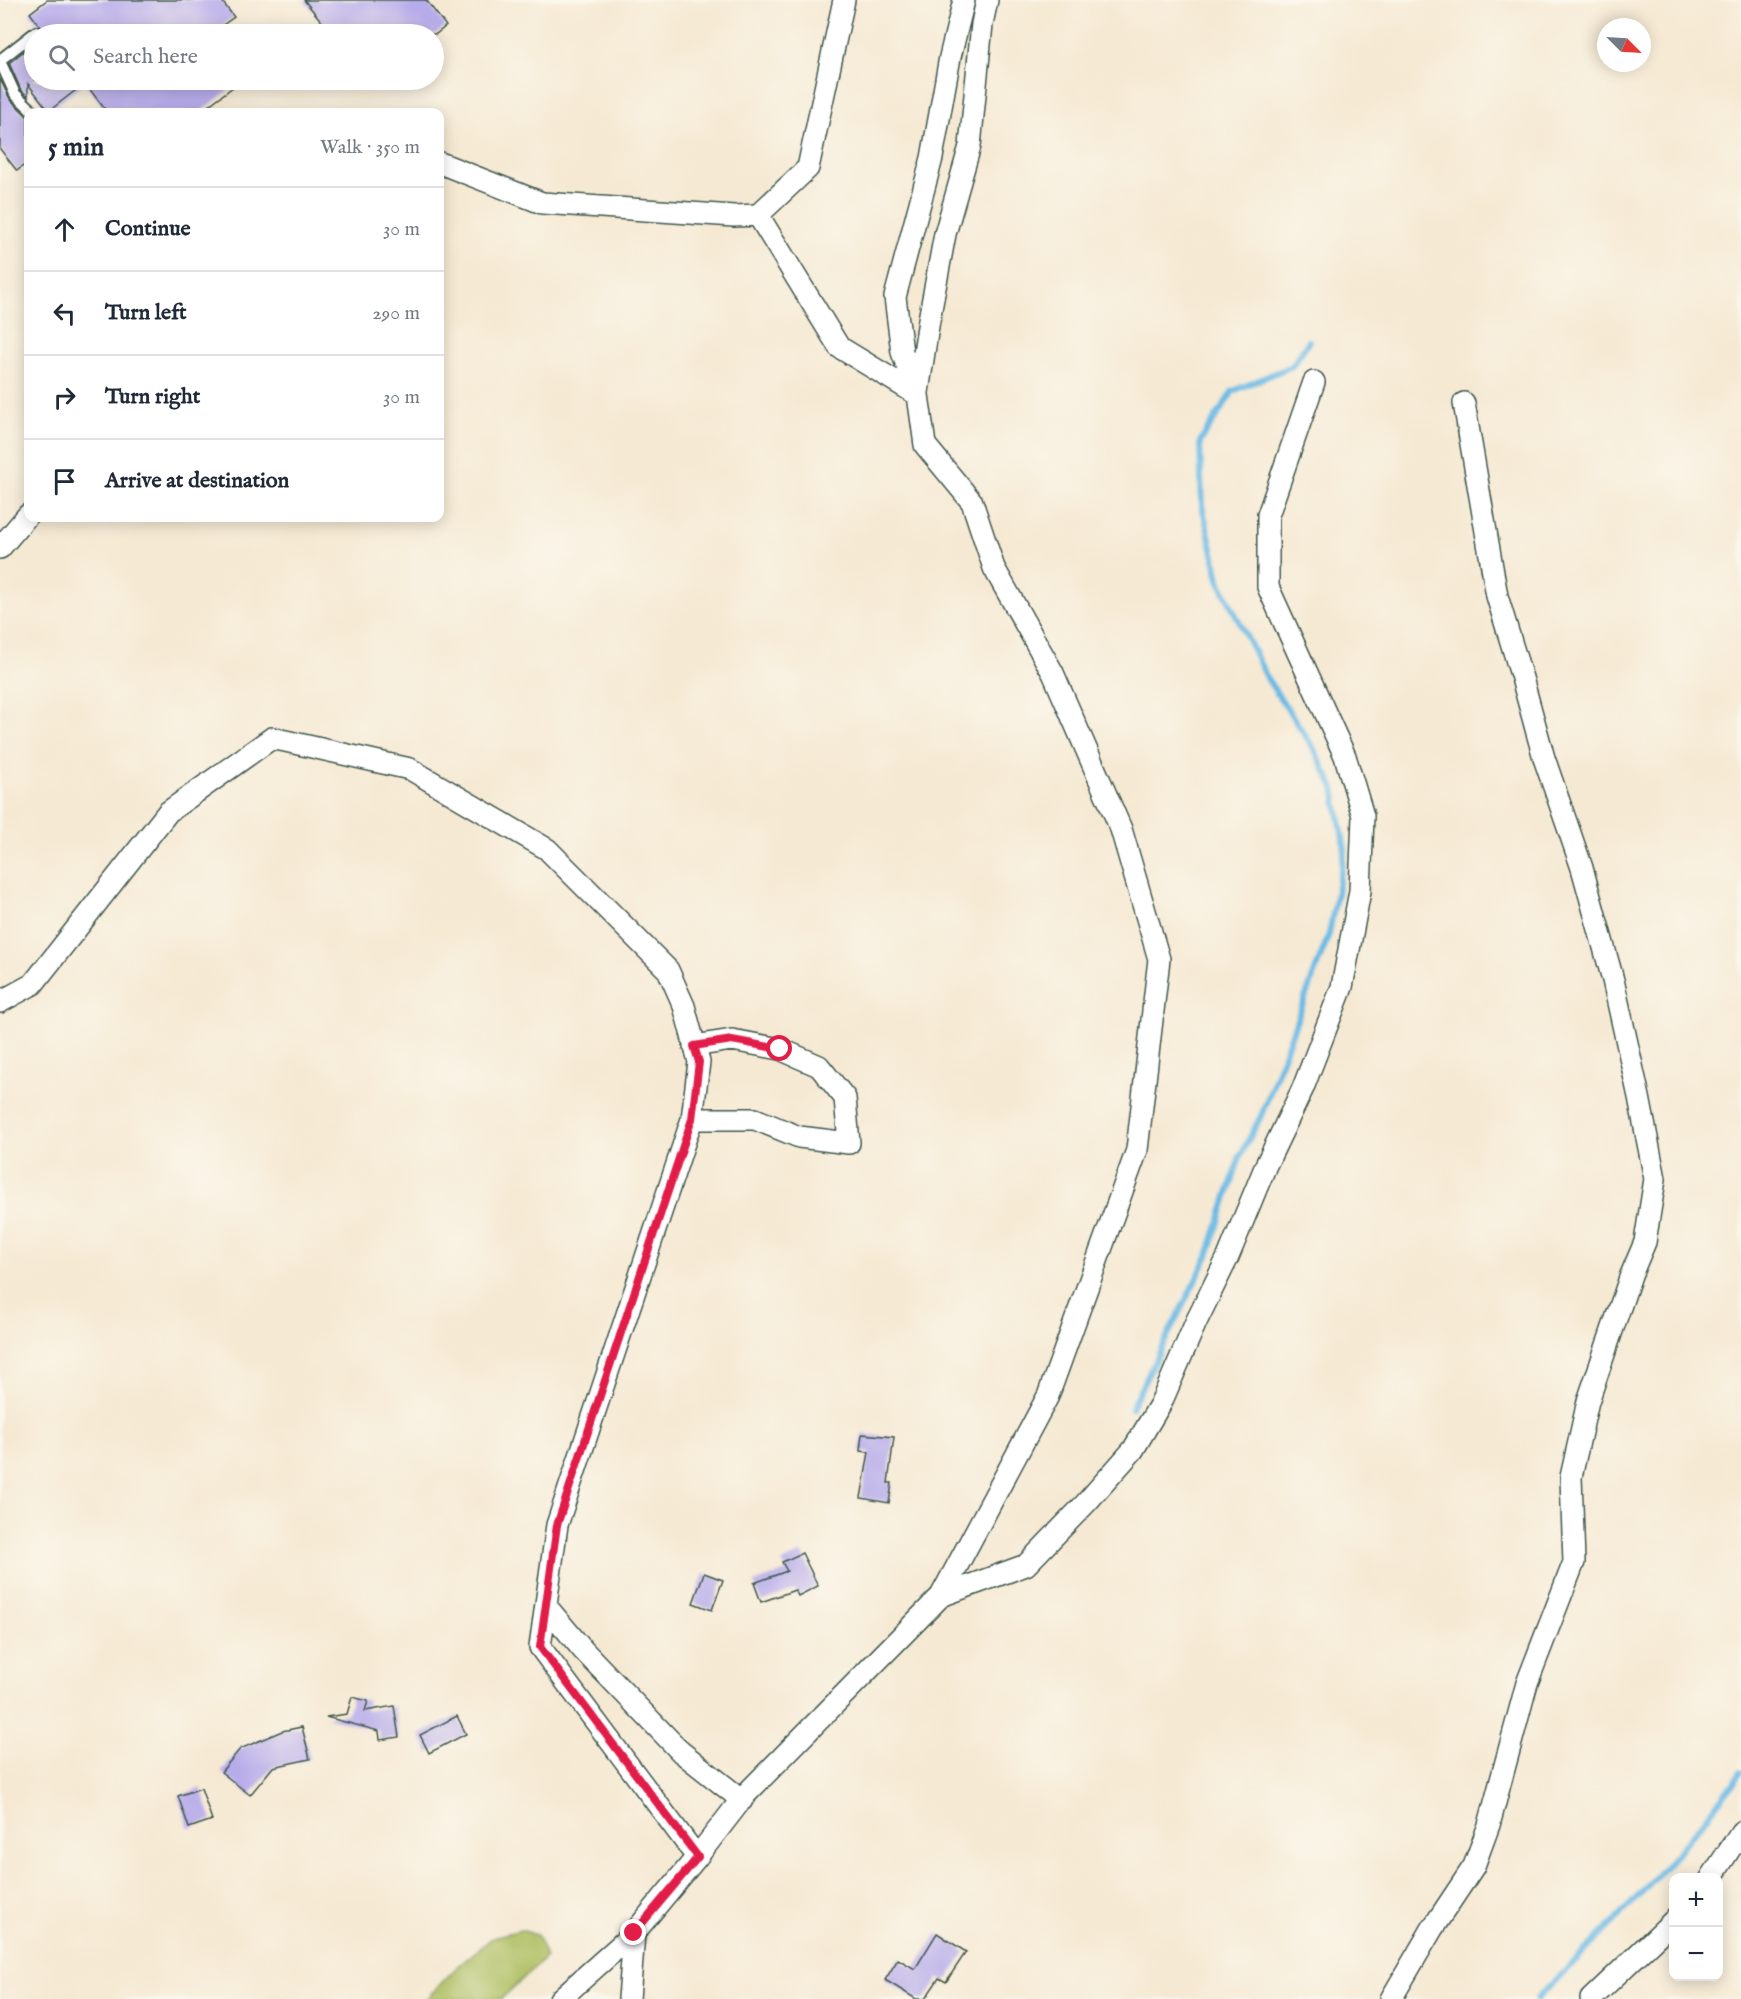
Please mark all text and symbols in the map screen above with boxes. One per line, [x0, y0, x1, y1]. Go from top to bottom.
north arrow [1597, 18, 1651, 72]
search box [24, 24, 444, 90]
icon: search [45, 41, 78, 74]
text: Search here [93, 43, 198, 71]
text: 5 min [48, 131, 104, 164]
text: Walk · 350 m [320, 135, 420, 160]
icon: ahead [48, 213, 81, 246]
text: Continue [105, 215, 191, 243]
text: 30 m [383, 217, 420, 242]
icon: left [48, 297, 81, 330]
text: Turn left [105, 299, 187, 327]
text: 290 m [372, 301, 420, 326]
icon: right [48, 381, 81, 414]
text: Turn right [105, 383, 200, 411]
text: 30 m [383, 385, 420, 410]
icon: arrive [48, 465, 81, 498]
text: Arrive at destination [105, 467, 289, 495]
route start [766, 1035, 792, 1061]
map controls [1669, 1873, 1723, 1981]
button: + [1669, 1873, 1723, 1927]
route end [620, 1919, 646, 1945]
button: − [1669, 1927, 1723, 1981]

